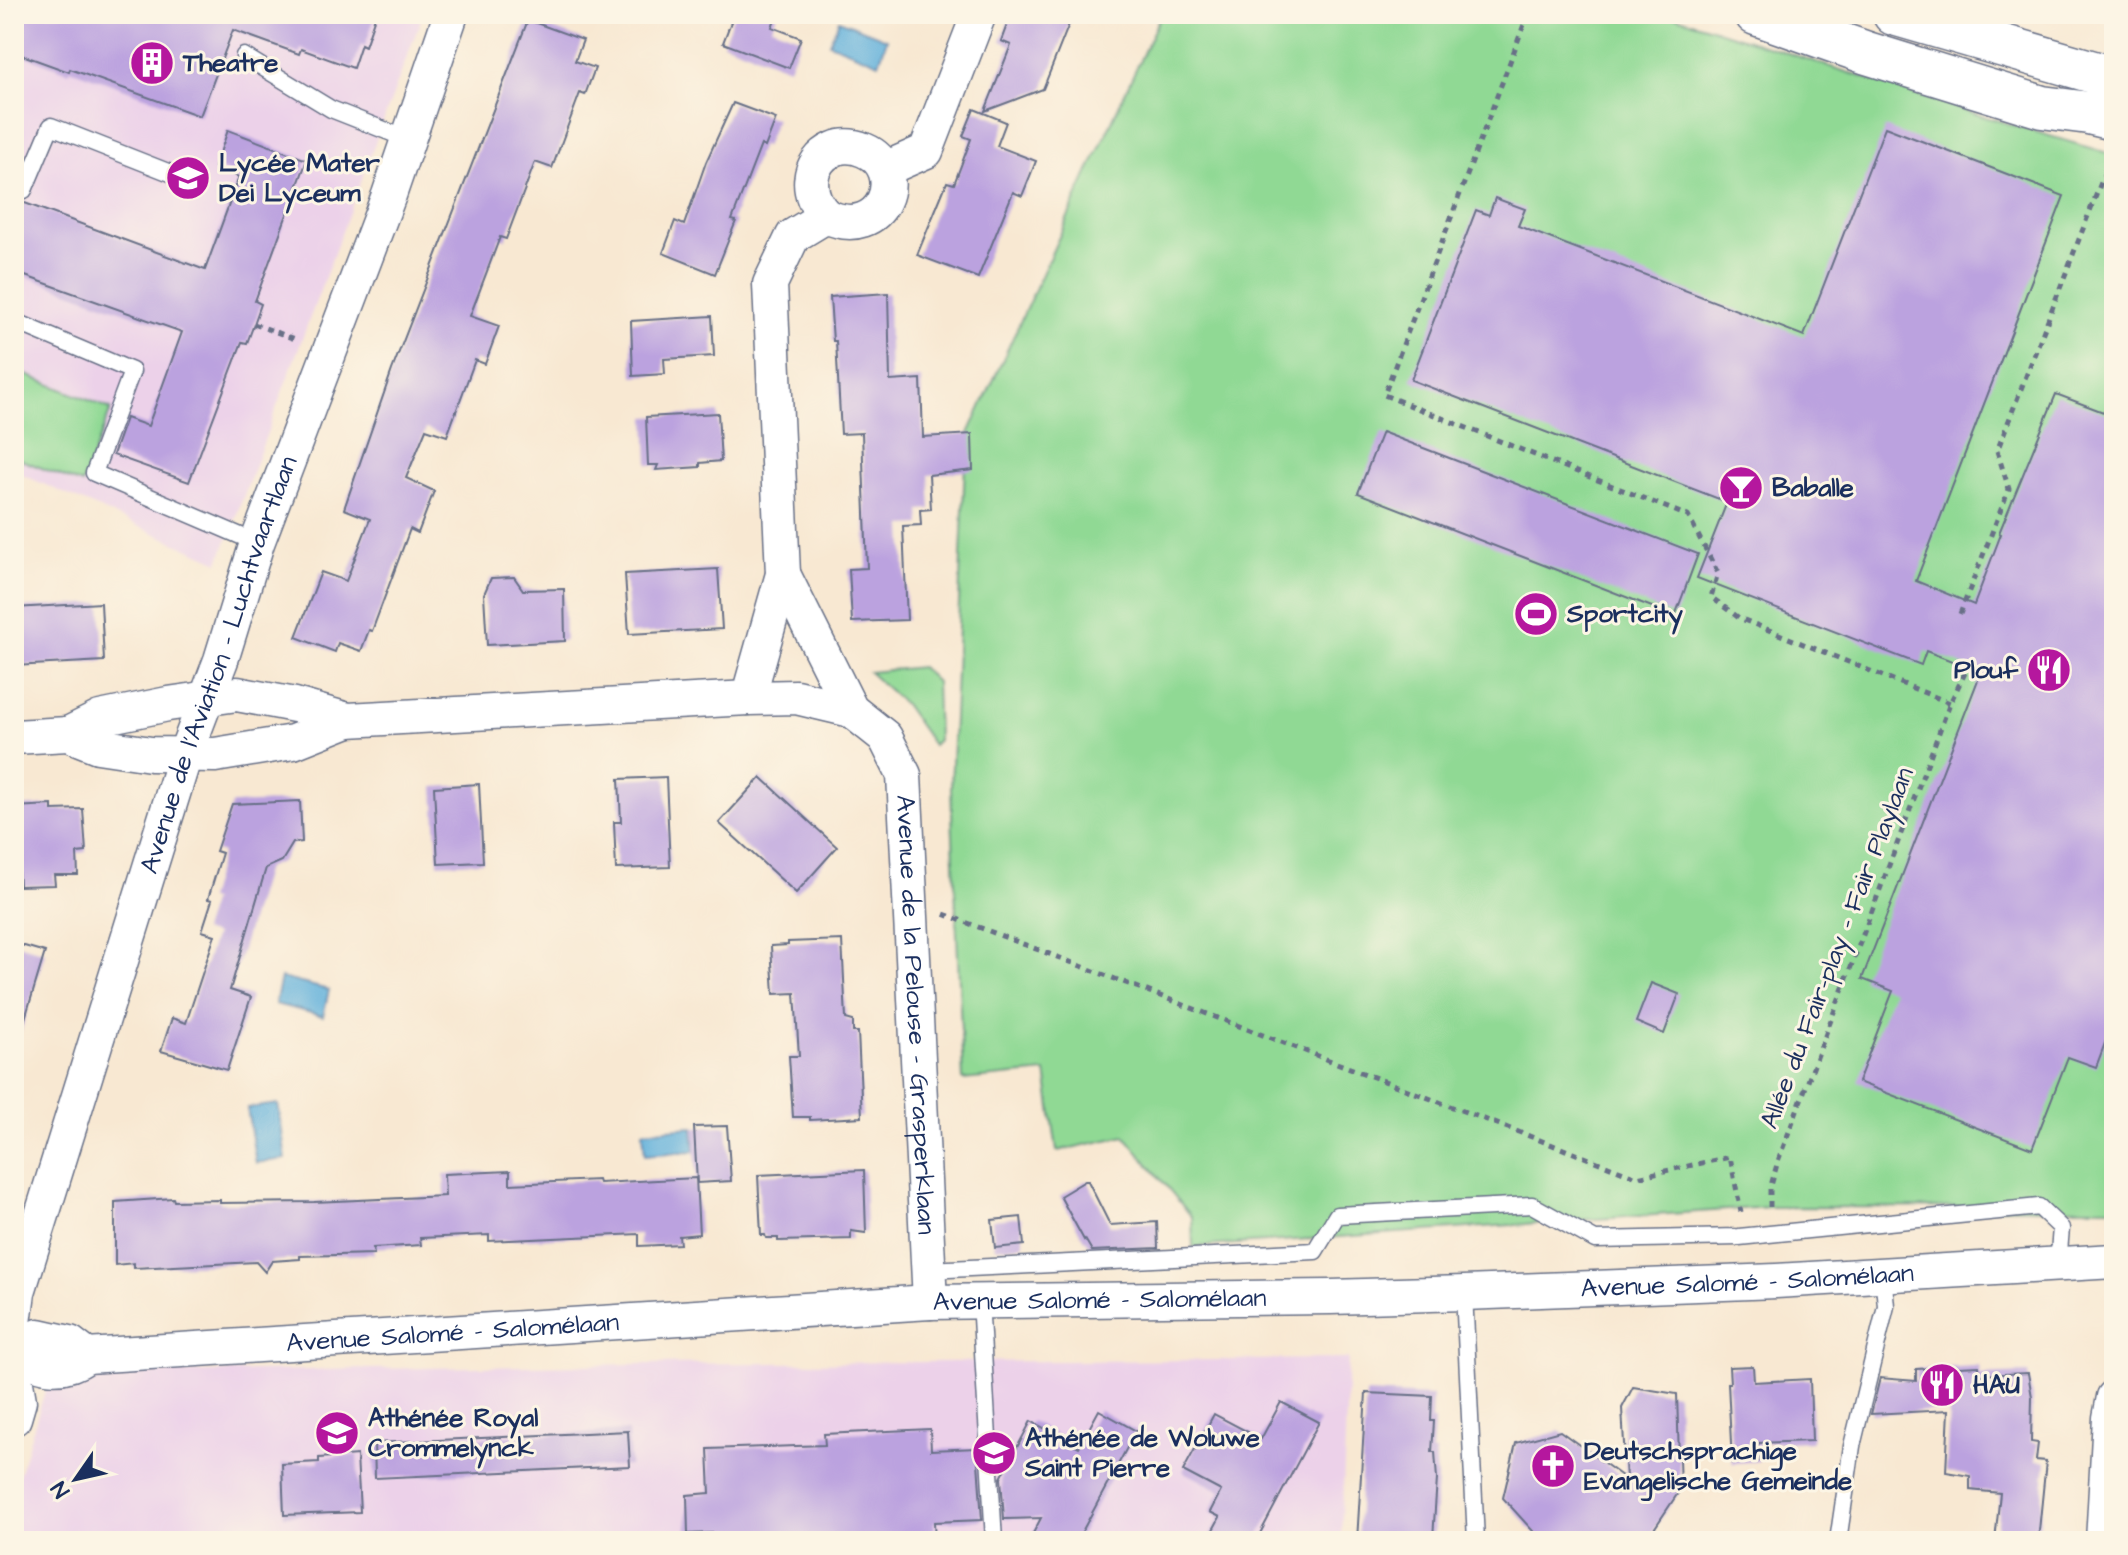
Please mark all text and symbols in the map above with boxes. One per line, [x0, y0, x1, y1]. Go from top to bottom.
building icon: Theatre [128, 39, 176, 87]
place label: Theatre [182, 45, 278, 81]
place label: Lycée Mater Dei Lyceum [219, 145, 381, 214]
school or university icon: Lycée Mater Dei Lyceum [164, 154, 212, 202]
street label: Avenue de l'Aviation - Luchtvaartlaan [131, 451, 306, 878]
bar icon: Baballe [1717, 464, 1765, 512]
place label: Baballe [1772, 470, 1854, 506]
sports icon: Sportcity [1512, 590, 1560, 638]
place label: Sportcity [1566, 596, 1684, 635]
restaurant icon: Plouf [2025, 646, 2073, 694]
place label: Plouf [1954, 652, 2019, 688]
street label: Allée du Fair-play - Fair Playlaan [1751, 762, 1925, 1135]
street label: Avenue de la Pelouse - Grasperklaan [887, 794, 945, 1236]
street label: Avenue Salomé - Salomélaan [1580, 1255, 1915, 1306]
street label: Avenue Salomé - Salomélaan [933, 1280, 1267, 1320]
street label: Avenue Salomé - Salomélaan [285, 1304, 620, 1361]
restaurant icon: HAU [1918, 1361, 1966, 1409]
place label: HAU [1973, 1367, 2020, 1403]
place label: Athénée Royal Crommelynck [368, 1400, 538, 1469]
school or university icon: Athénée Royal Crommelynck [313, 1409, 361, 1457]
place label: Athénée de Woluwe Saint Pierre [1024, 1420, 1260, 1486]
school or university icon: Athénée de Woluwe Saint Pierre [970, 1429, 1018, 1477]
place label: Deutschsprachige Evangelische Gemeinde [1584, 1433, 1852, 1502]
north arrow [36, 1439, 116, 1519]
church icon: Deutschsprachige Evangelische Gemeinde [1529, 1442, 1577, 1490]
text: N [44, 1475, 77, 1504]

